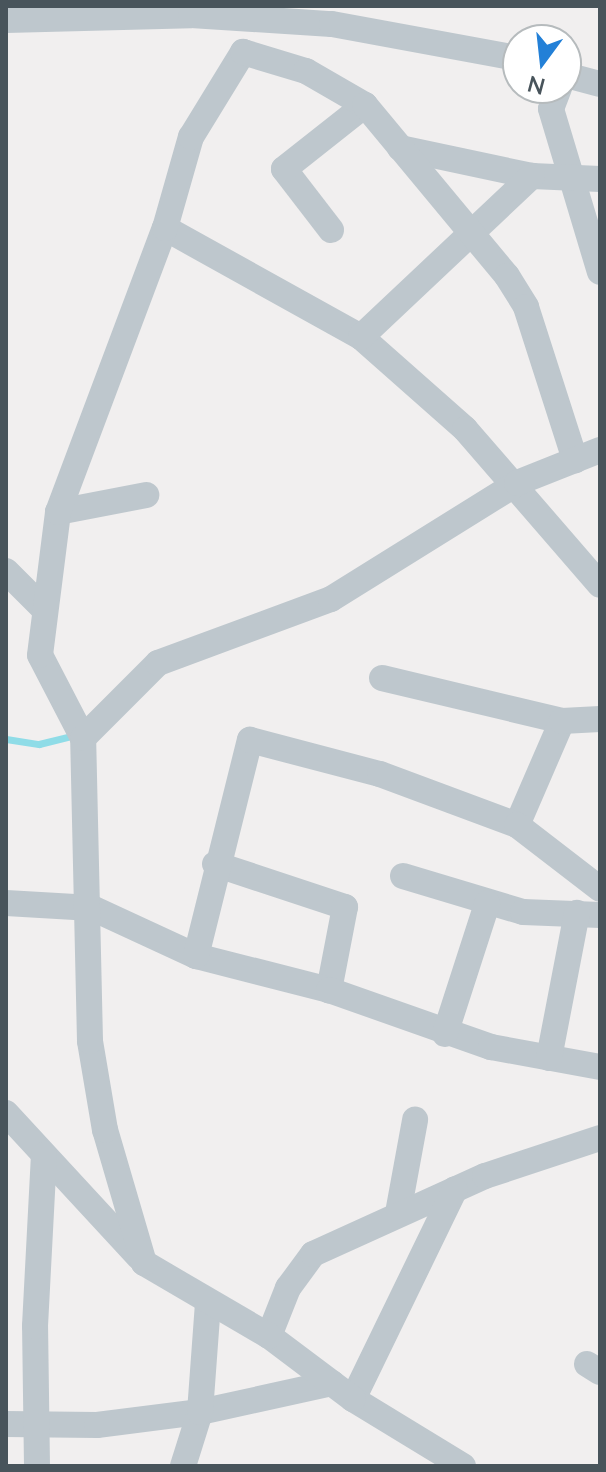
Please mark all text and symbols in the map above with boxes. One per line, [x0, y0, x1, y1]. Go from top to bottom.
north arrow [502, 24, 582, 104]
text: N [525, 71, 548, 101]

